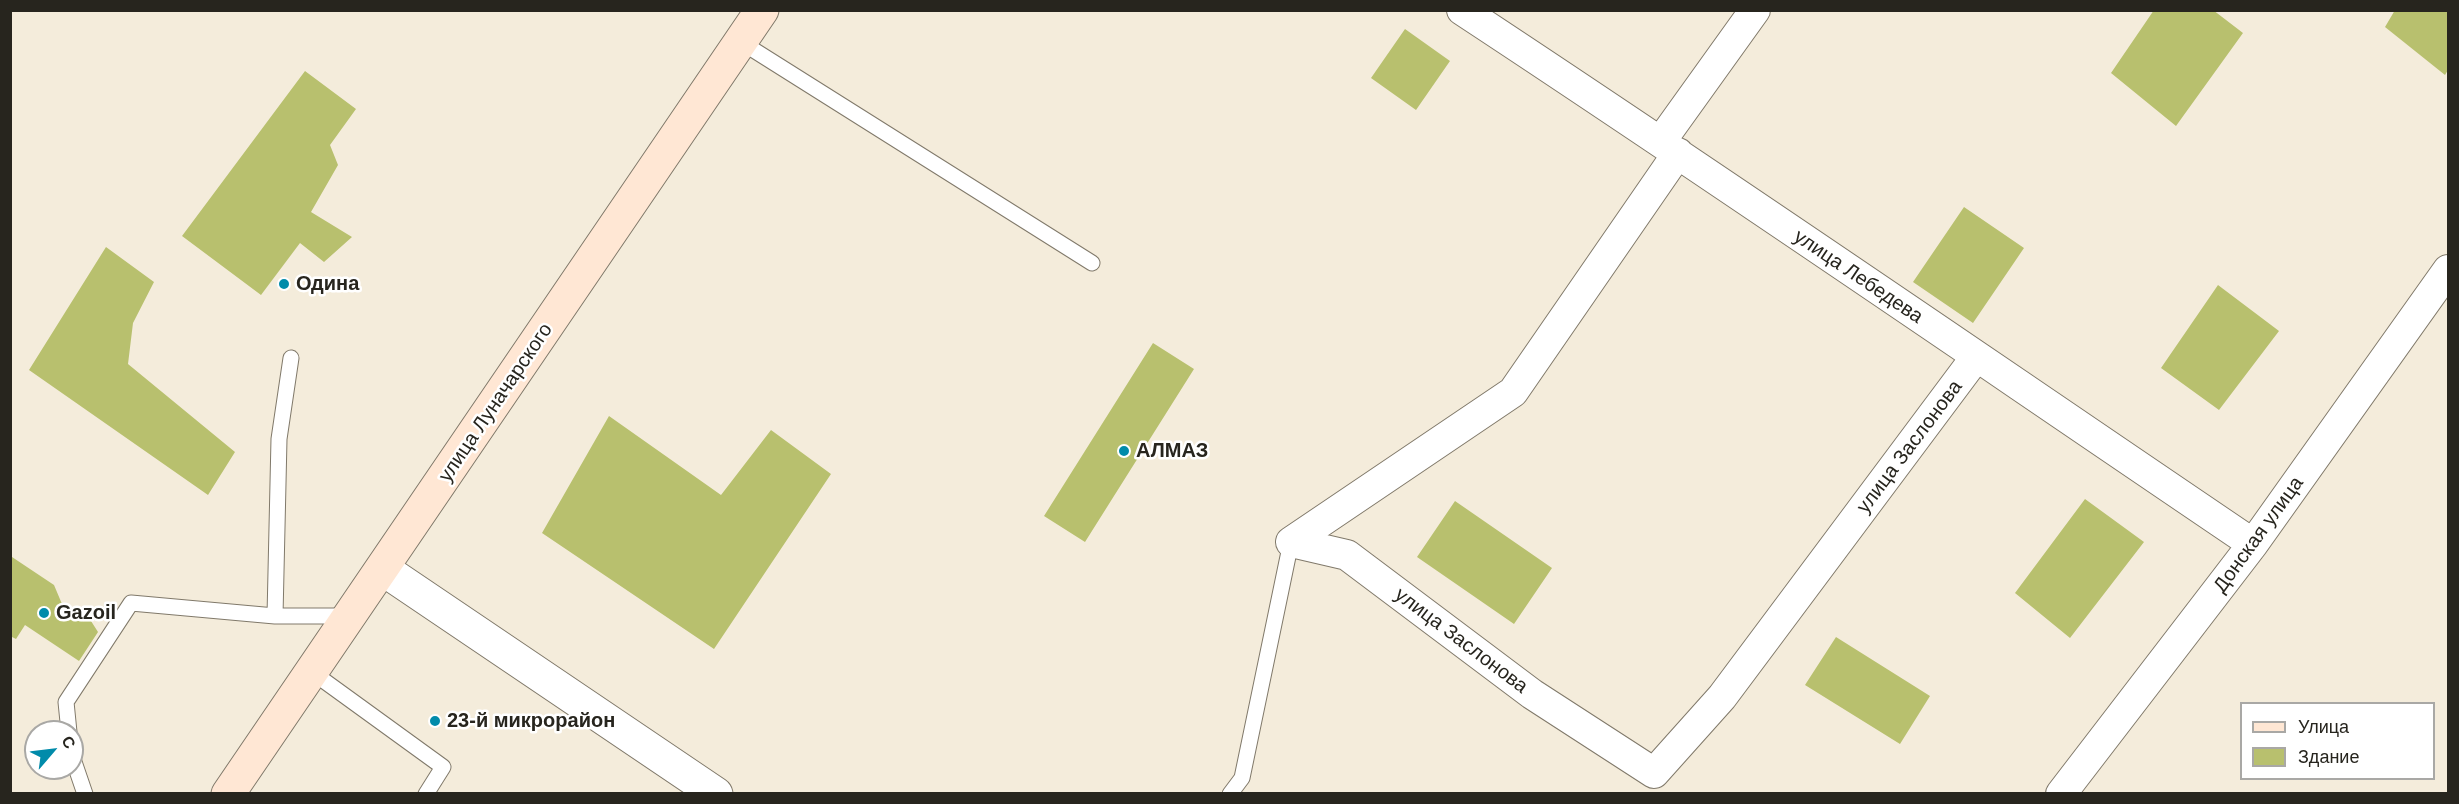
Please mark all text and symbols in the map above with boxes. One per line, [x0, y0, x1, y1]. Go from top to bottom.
street label: улица Лебедева [1789, 225, 1927, 329]
place label: Одина [296, 272, 359, 296]
marker: Одина [277, 277, 291, 291]
street label: улица Луначарского [434, 319, 558, 487]
street label: улица Заслонова [1852, 376, 1968, 518]
place label: АЛМАЗ [1136, 439, 1208, 463]
marker: АЛМАЗ [1117, 444, 1131, 458]
street label: Донская улица [2209, 472, 2309, 598]
street label: улица Заслонова [1390, 583, 1532, 699]
place label: Gazoil [56, 601, 116, 625]
marker: Gazoil [37, 606, 51, 620]
legend [2240, 702, 2435, 780]
place label: 23-й микрорайон [447, 709, 615, 733]
marker: 23-й микрорайон [428, 714, 442, 728]
text: Улица [2298, 717, 2349, 737]
north arrow [24, 720, 84, 780]
text: С [58, 733, 79, 751]
text: Здание [2298, 747, 2359, 767]

